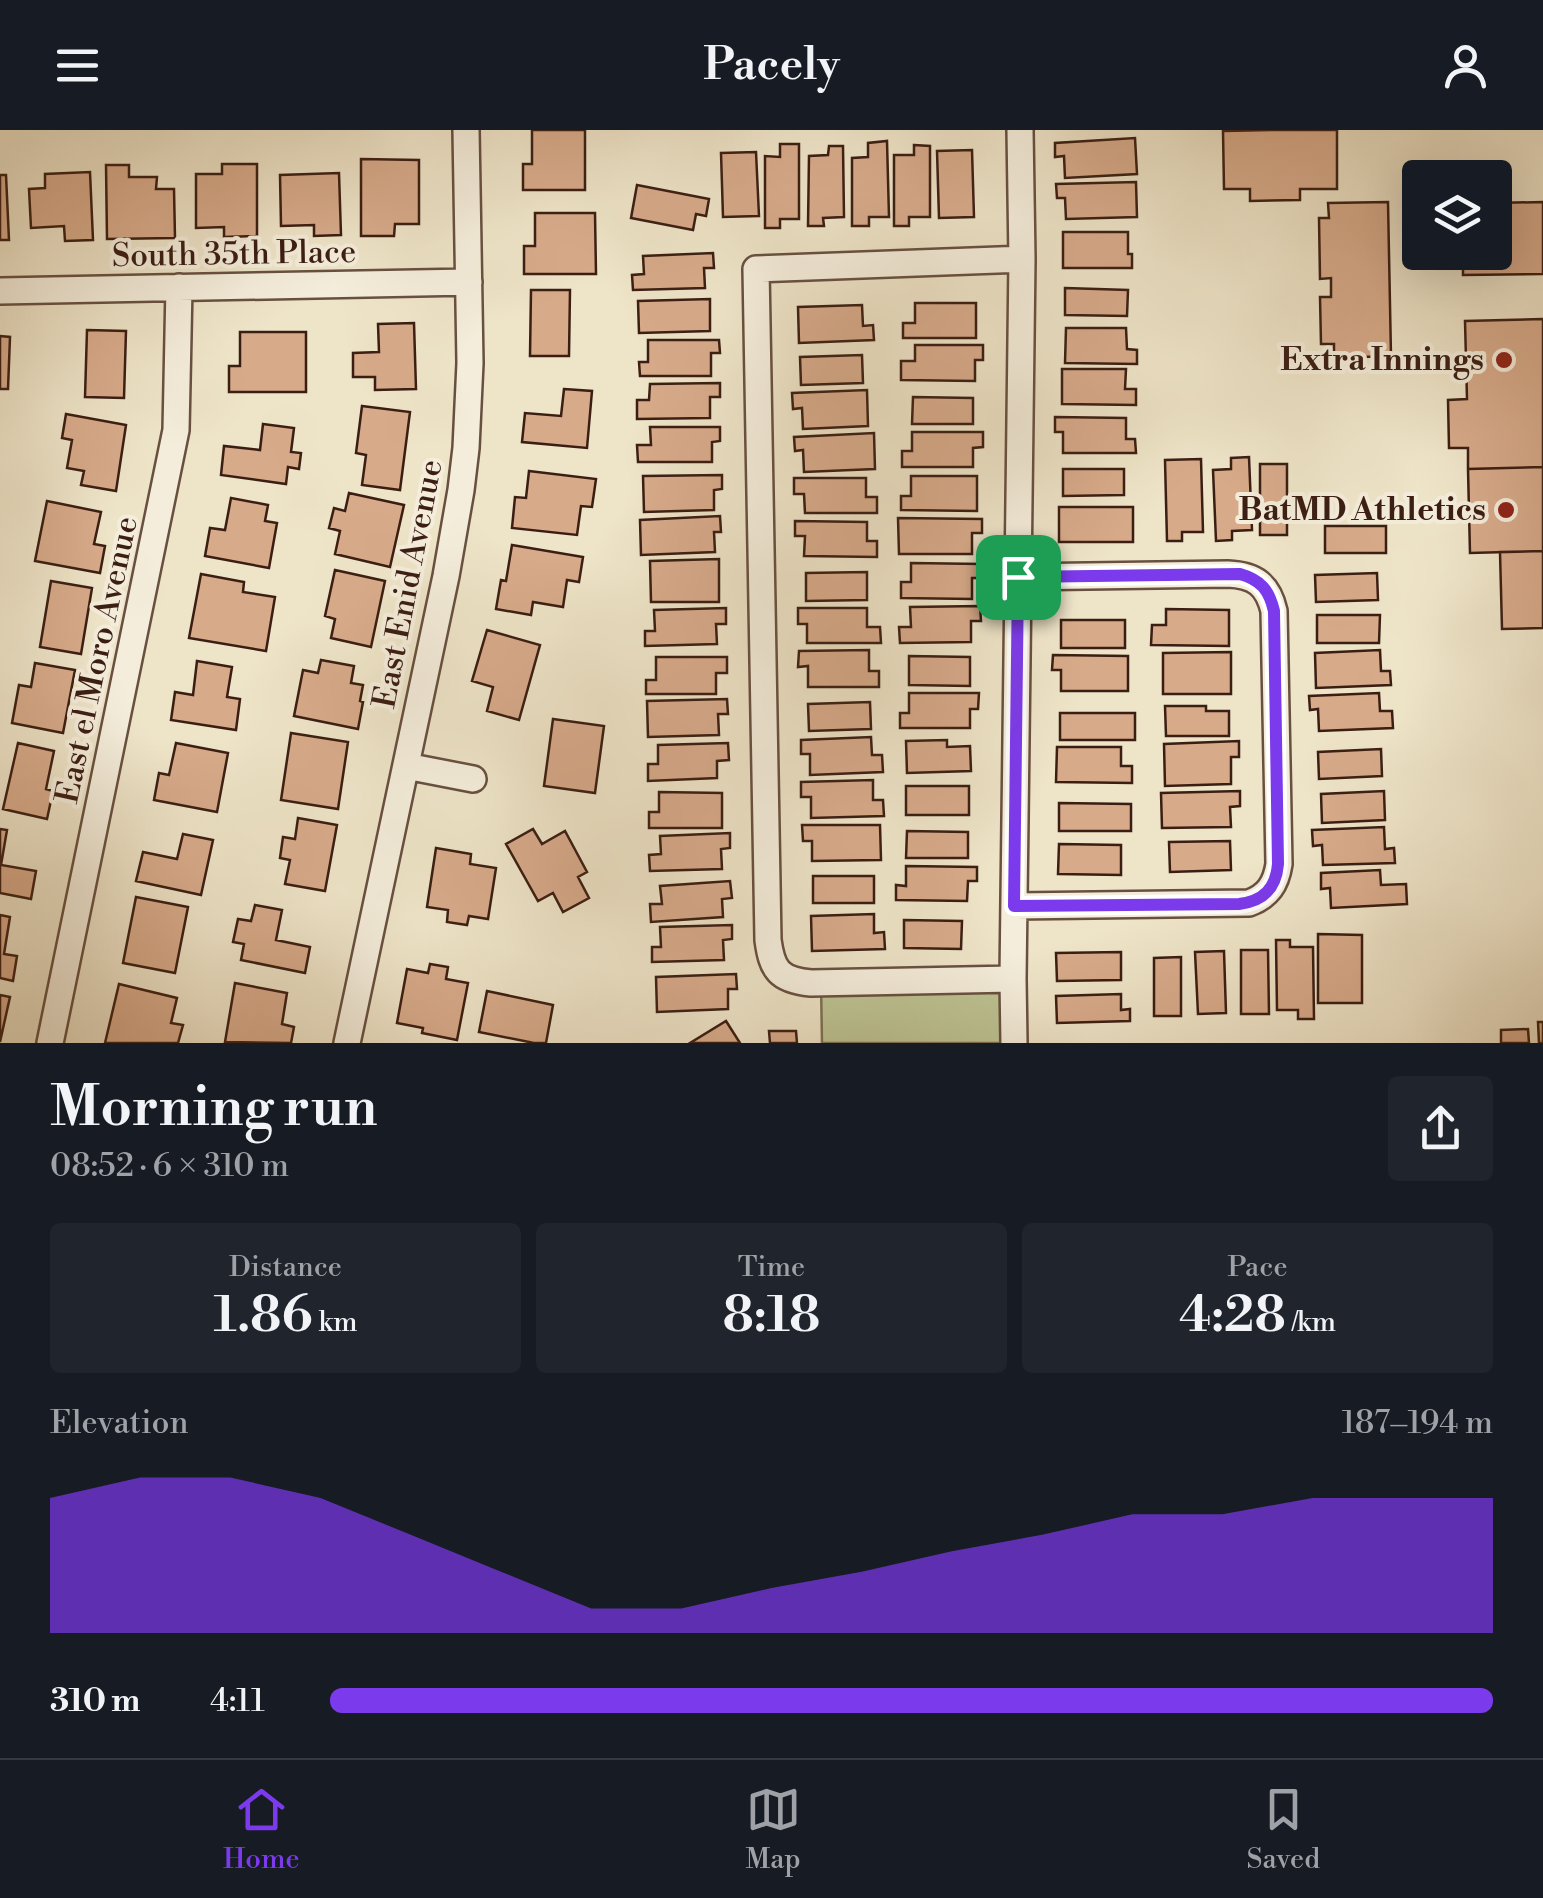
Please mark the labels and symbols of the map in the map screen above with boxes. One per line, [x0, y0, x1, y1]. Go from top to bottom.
street label: South 35th Place [111, 232, 357, 276]
place label: Extra Innings [1280, 340, 1484, 380]
marker: Extra Innings [1493, 349, 1515, 371]
street label: East Enid Avenue [364, 456, 452, 712]
place label: BatMD Athletics [1238, 490, 1486, 530]
marker: BatMD Athletics [1495, 499, 1517, 521]
street label: East el Moro Avenue [47, 513, 147, 807]
pin [976, 535, 1061, 620]

